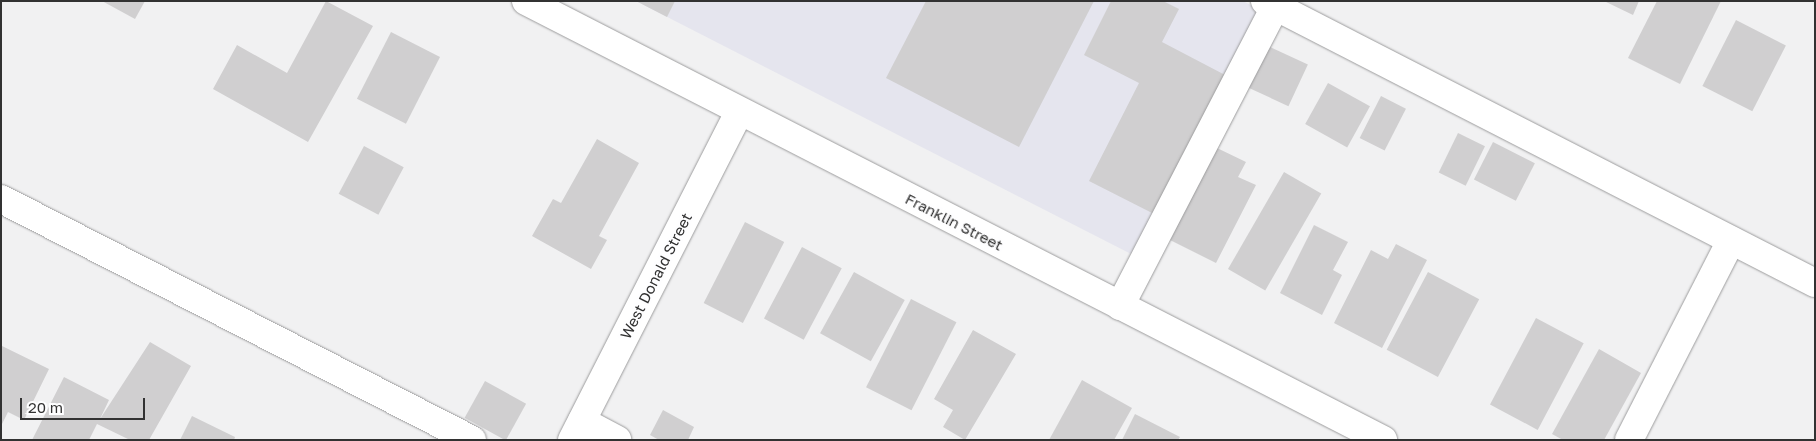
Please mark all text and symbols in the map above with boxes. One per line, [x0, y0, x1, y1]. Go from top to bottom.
street label: Franklin Street [902, 190, 1006, 254]
street label: West Donald Street [616, 210, 696, 342]
scale bar [22, 388, 148, 420]
text: 20 m [28, 398, 63, 416]

